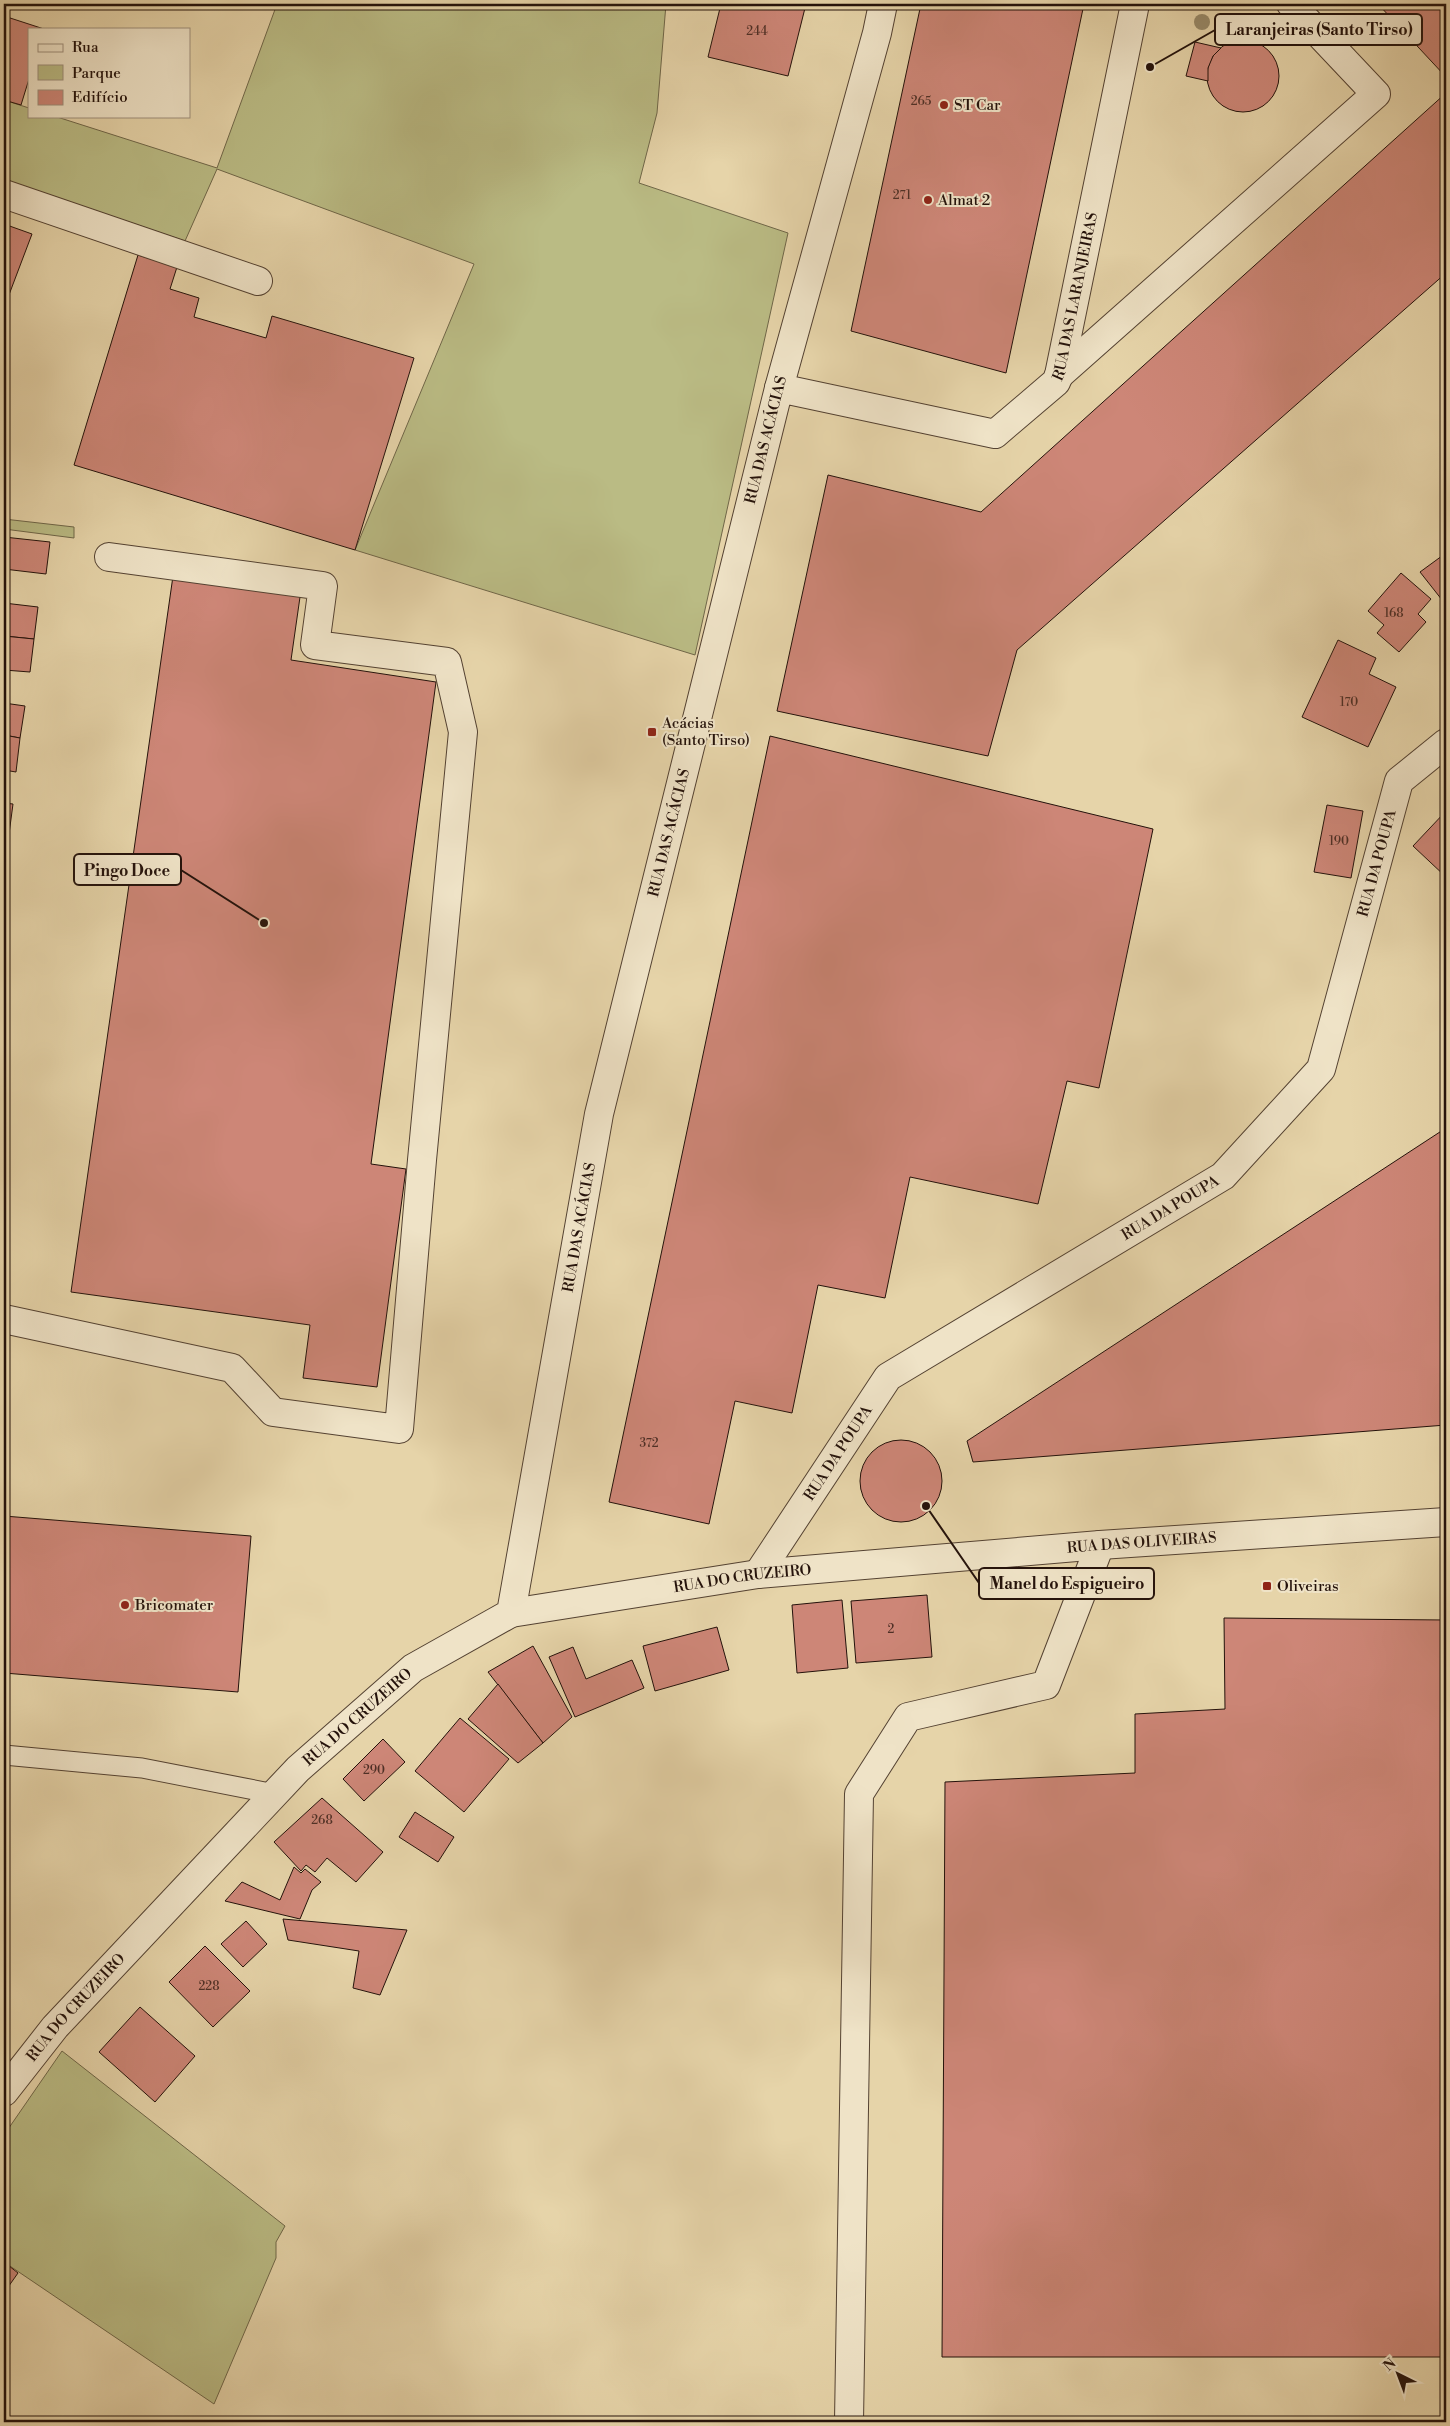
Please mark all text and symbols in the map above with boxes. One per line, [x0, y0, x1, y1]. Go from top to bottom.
callout: Laranjeiras (Santo Tirso) [1215, 14, 1422, 45]
text: Laranjeiras (Santo Tirso) [1225, 20, 1413, 40]
house number: 244 [746, 24, 768, 39]
legend [28, 28, 190, 118]
text: Rua [72, 38, 99, 57]
text: Parque [72, 64, 121, 83]
text: Edifício [72, 88, 128, 107]
house number: 265 [911, 94, 932, 109]
place label: ST Car [954, 96, 1001, 115]
marker: ST Car [938, 99, 950, 111]
house number: 271 [893, 188, 912, 203]
place label: Almat 2 [937, 191, 990, 210]
marker: Almat 2 [922, 194, 934, 206]
street label: RUA DAS LARANJEIRAS [1048, 211, 1102, 384]
street label: RUA DAS ACÁCIAS [740, 374, 791, 506]
house number: 168 [1384, 606, 1404, 621]
house number: 170 [1340, 695, 1358, 710]
place label: Acácias (Santo Tirso) [661, 714, 750, 750]
marker: Acácias (Santo Tirso) [646, 726, 658, 738]
street label: RUA DAS ACÁCIAS [644, 767, 694, 899]
street label: RUA DA POUPA [1353, 807, 1401, 919]
house number: 190 [1329, 834, 1349, 849]
callout: Pingo Doce [74, 854, 181, 885]
text: Pingo Doce [84, 861, 171, 881]
street label: RUA DAS ACÁCIAS [558, 1161, 600, 1294]
street label: RUA DA POUPA [1118, 1171, 1223, 1244]
street label: RUA DA POUPA [800, 1401, 877, 1504]
house number: 372 [639, 1436, 659, 1451]
street label: RUA DAS OLIVEIRAS [1066, 1528, 1217, 1557]
street label: RUA DO CRUZEIRO [672, 1560, 812, 1597]
callout: Manel do Espigueiro [979, 1568, 1154, 1599]
text: Manel do Espigueiro [989, 1574, 1145, 1594]
place label: Oliveiras [1277, 1577, 1338, 1596]
marker: Oliveiras [1261, 1580, 1273, 1592]
place label: Bricomater [134, 1596, 214, 1615]
marker: Bricomater [119, 1599, 131, 1611]
house number: 2 [888, 1622, 895, 1637]
street label: RUA DO CRUZEIRO [299, 1664, 416, 1770]
house number: 290 [363, 1763, 385, 1778]
house number: 268 [311, 1813, 333, 1828]
street label: RUA DO CRUZEIRO [22, 1949, 129, 2065]
house number: 228 [198, 1979, 220, 1994]
north arrow [1372, 2348, 1422, 2398]
text: N [1380, 2355, 1400, 2375]

